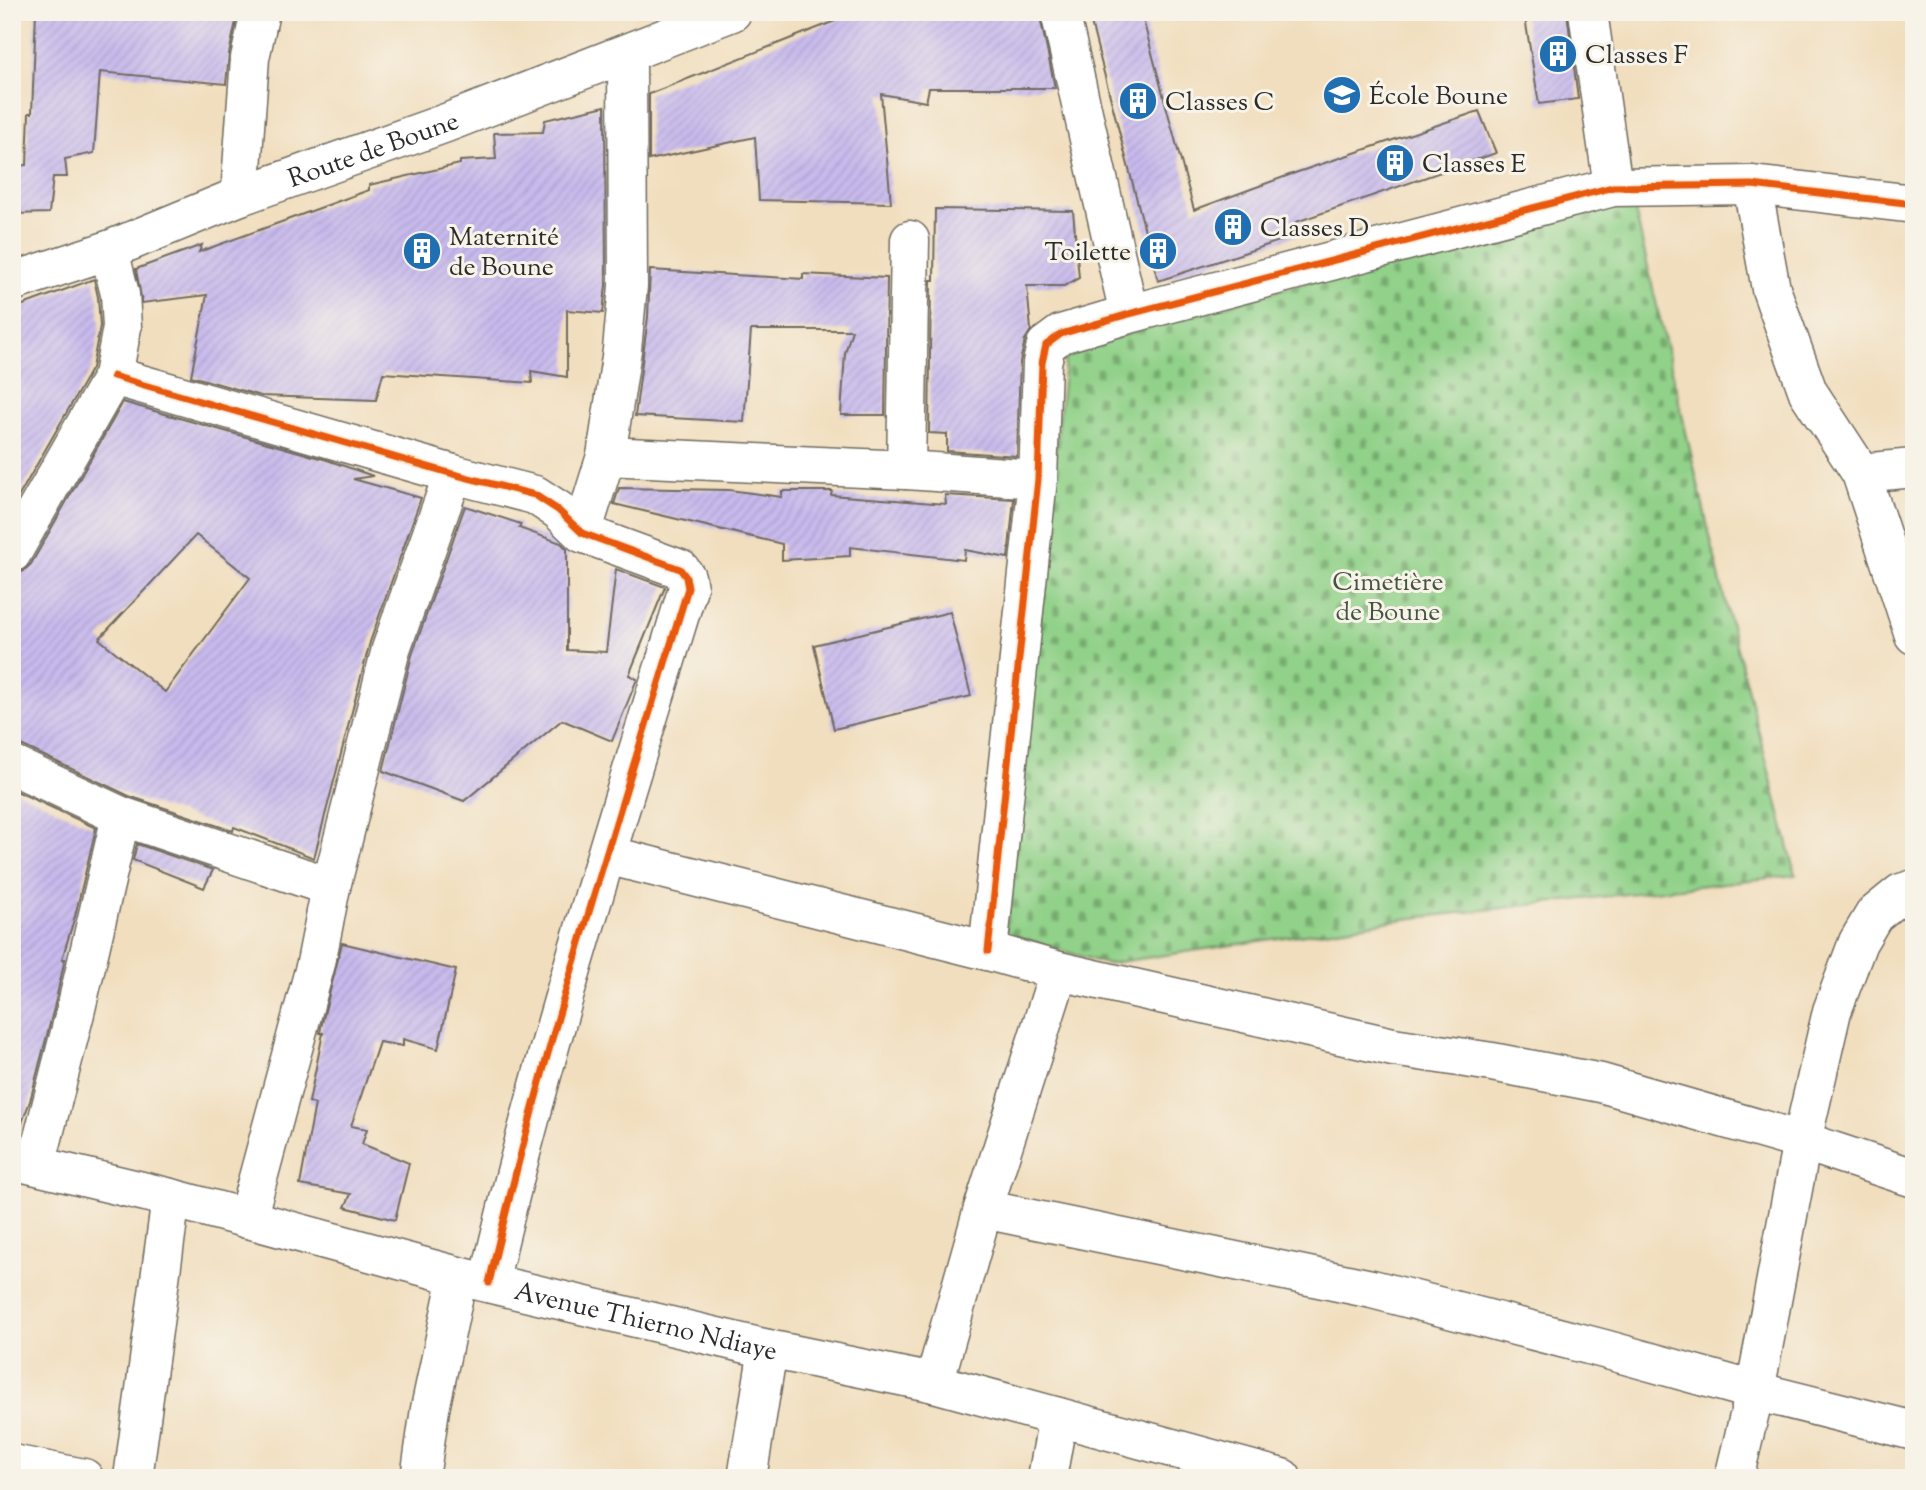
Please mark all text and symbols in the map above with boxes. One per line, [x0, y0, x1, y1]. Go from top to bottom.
building icon: Classes F [1537, 33, 1579, 75]
place label: Classes F [1585, 38, 1688, 75]
school or university icon: École Boune [1321, 74, 1363, 116]
place label: École Boune [1369, 79, 1508, 116]
building icon: Classes C [1117, 80, 1159, 122]
place label: Classes C [1165, 85, 1275, 122]
street label: Route de Boune [284, 104, 465, 198]
building icon: Classes E [1374, 142, 1416, 184]
place label: Classes E [1422, 147, 1527, 184]
building icon: Classes D [1212, 206, 1254, 248]
place label: Classes D [1260, 211, 1369, 248]
place label: Maternité de Boune [449, 220, 559, 287]
building icon: Maternité de Boune [401, 230, 443, 272]
building icon: Toilette [1137, 230, 1179, 272]
place label: Toilette [1045, 235, 1131, 272]
park label: Cimetière de Boune [1332, 565, 1444, 632]
street label: Avenue Thierno Ndiaye [510, 1274, 780, 1371]

